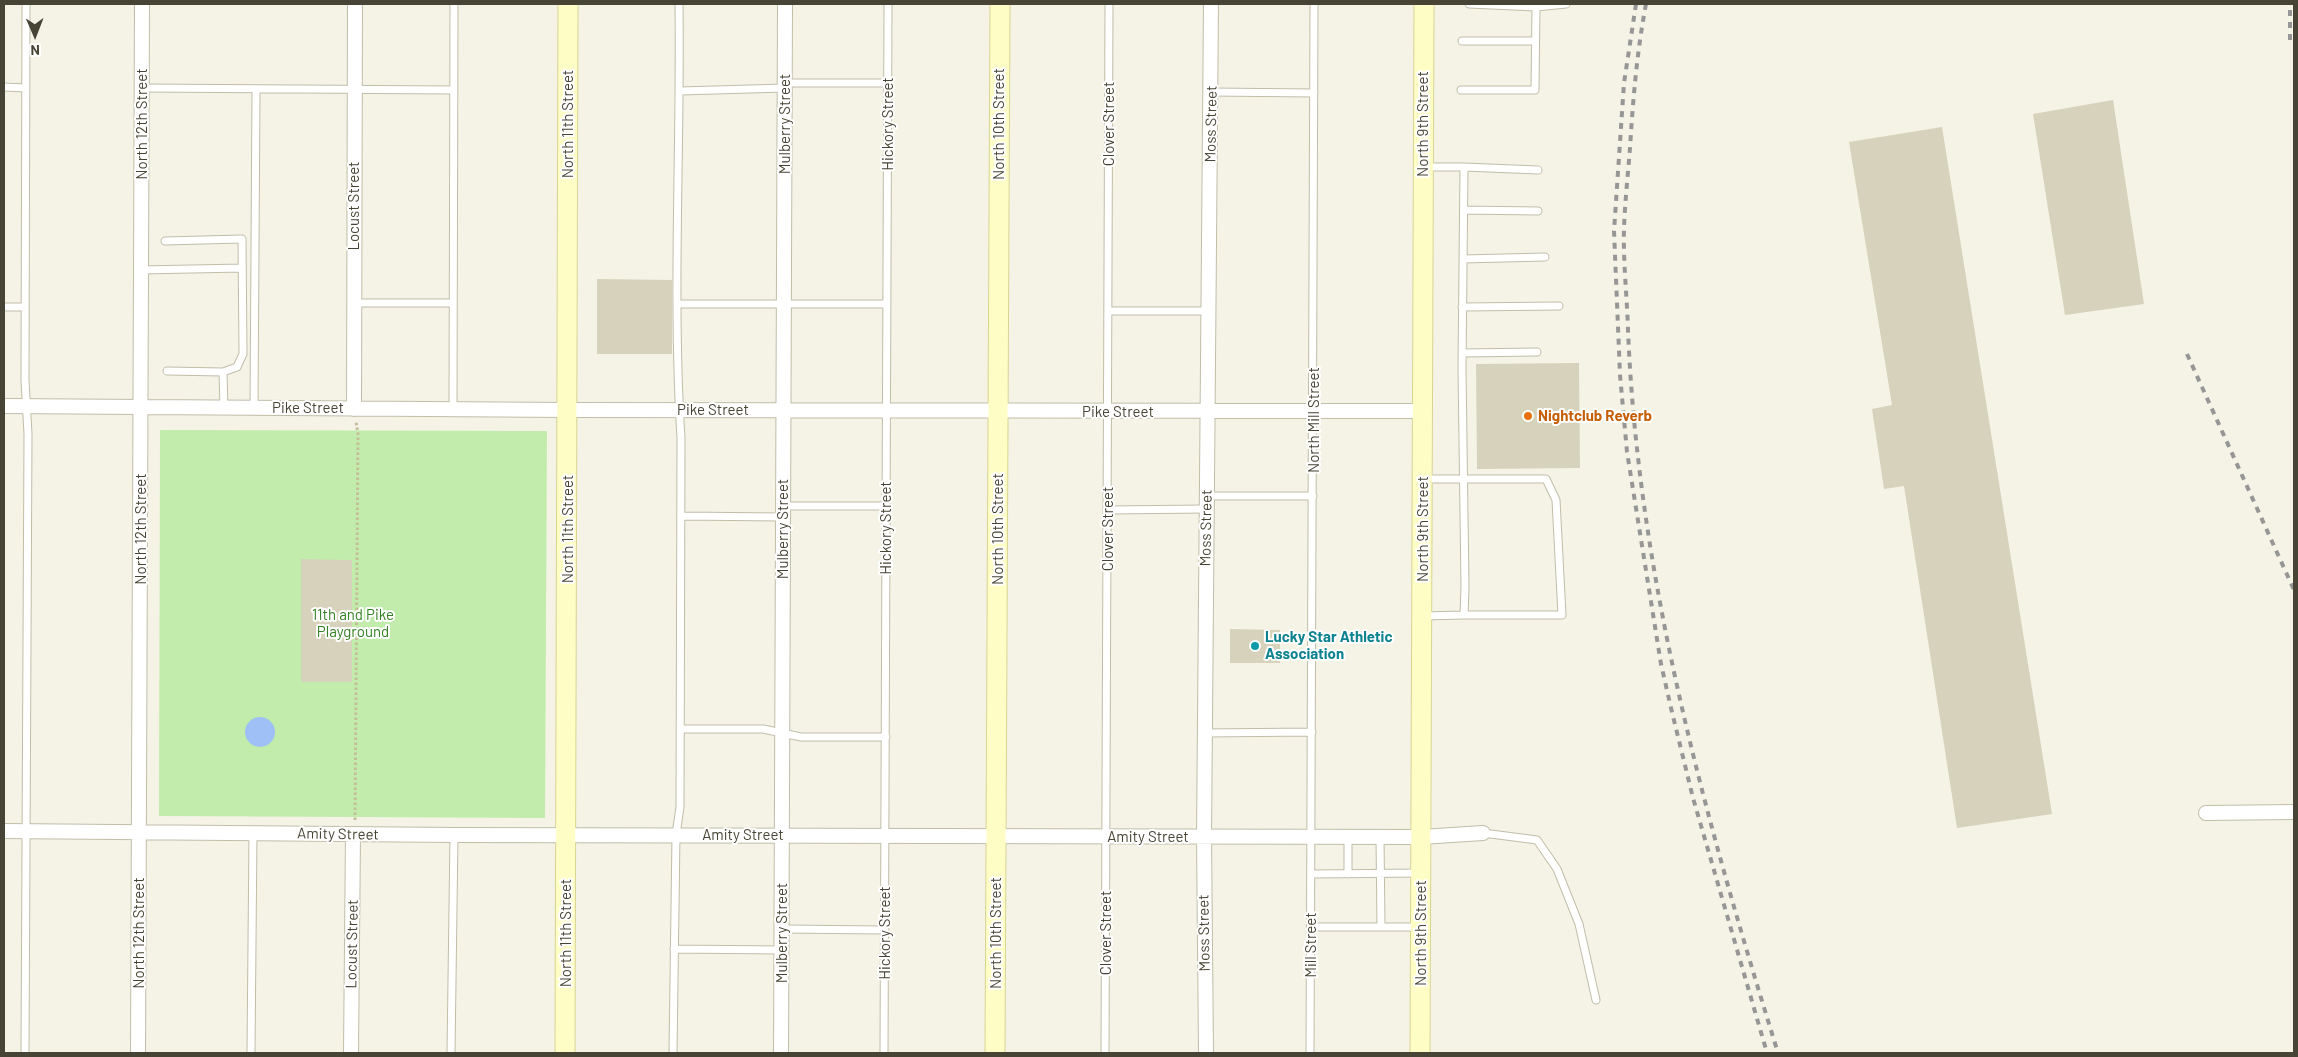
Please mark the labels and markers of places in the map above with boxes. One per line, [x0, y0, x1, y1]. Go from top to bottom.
place label: Nightclub Reverb [1538, 407, 1652, 425]
marker: Nightclub Reverb [1522, 410, 1534, 422]
place label: Lucky Star Athletic Association [1265, 628, 1392, 663]
marker: Lucky Star Athletic Association [1249, 640, 1261, 652]

